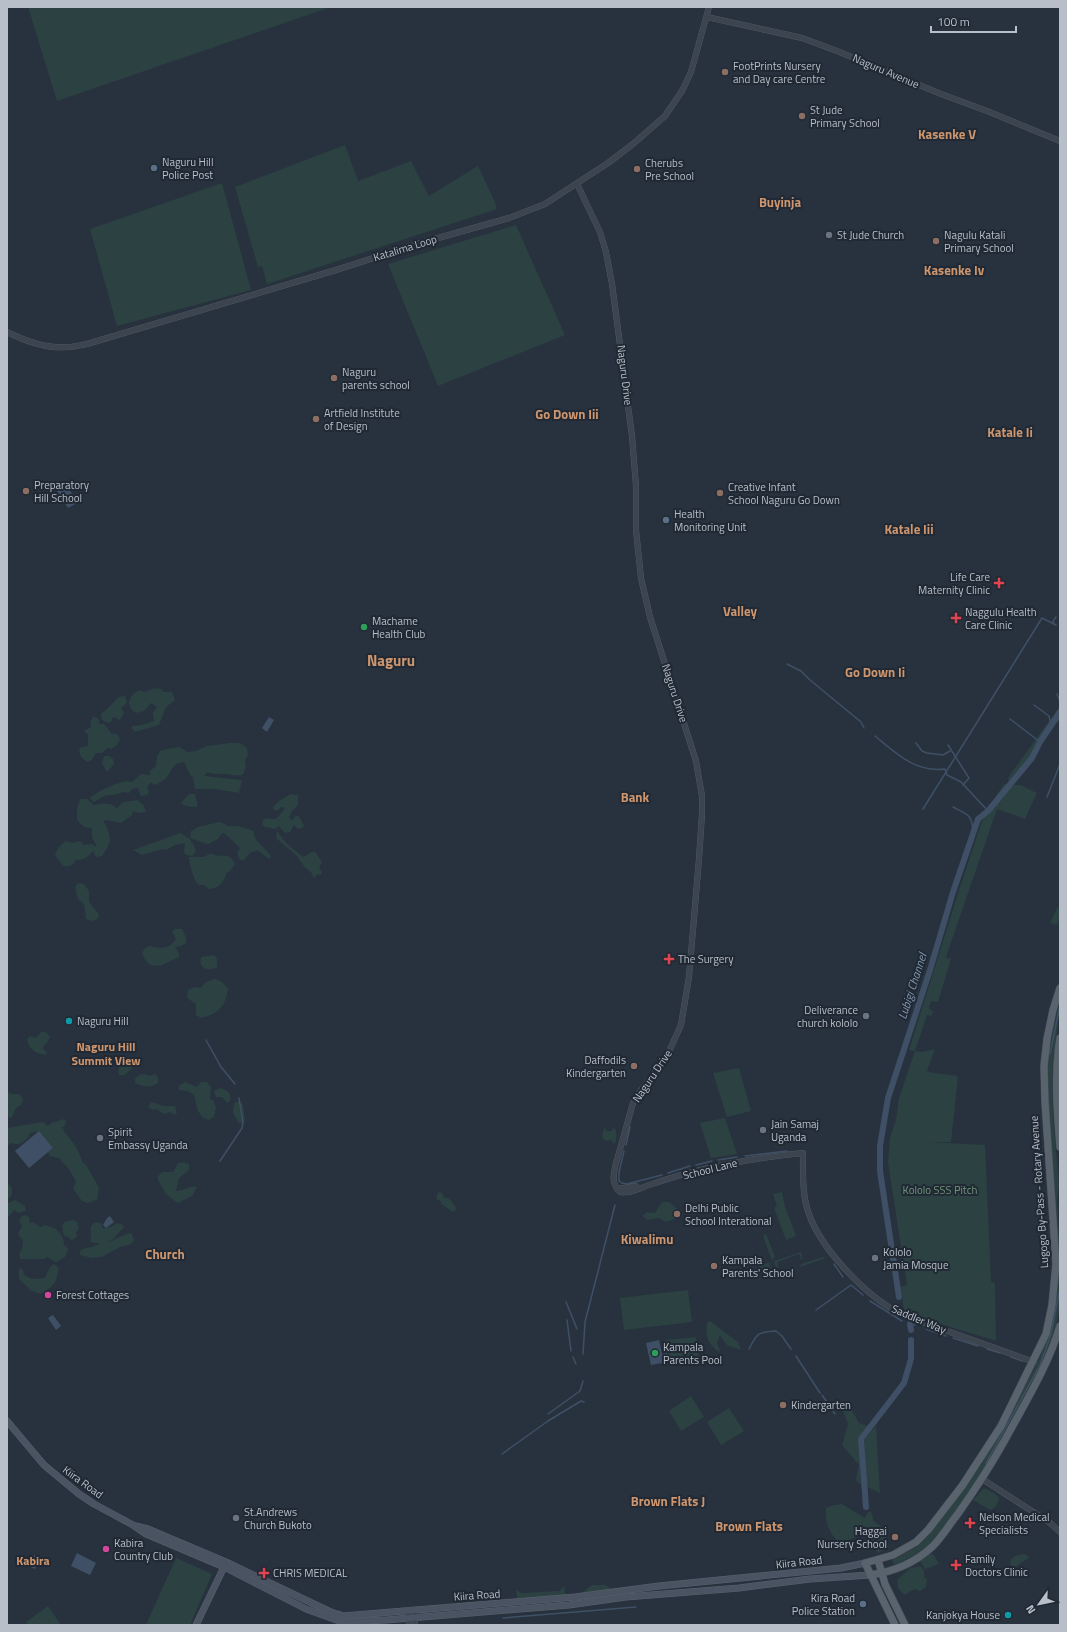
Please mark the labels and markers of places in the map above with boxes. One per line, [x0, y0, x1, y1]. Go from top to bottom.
place label: FootPrints Nursery and Day care Centre [733, 58, 826, 87]
marker: FootPrints Nursery and Day care Centre [720, 67, 730, 77]
place label: St Jude Primary School [810, 102, 880, 131]
marker: St Jude Primary School [797, 111, 807, 121]
place label: Naguru Hill Police Post [162, 154, 213, 183]
place label: Cherubs Pre School [645, 155, 694, 184]
marker: Naguru Hill Police Post [149, 163, 159, 173]
marker: Cherubs Pre School [632, 164, 642, 174]
place label: St Jude Church [837, 227, 904, 243]
place label: Nagulu Katali Primary School [944, 227, 1014, 256]
marker: St Jude Church [824, 230, 834, 240]
marker: Nagulu Katali Primary School [931, 236, 941, 246]
place label: Naguru parents school [342, 364, 410, 393]
marker: Naguru parents school [329, 373, 339, 383]
place label: Artfield Institute of Design [324, 405, 400, 434]
marker: Artfield Institute of Design [311, 414, 321, 424]
place label: Preparatory Hill School [34, 477, 90, 506]
place label: Creative Infant School Naguru Go Down [728, 479, 840, 508]
marker: Preparatory Hill School [21, 486, 31, 496]
marker: Creative Infant School Naguru Go Down [715, 488, 725, 498]
place label: Health Monitoring Unit [674, 506, 747, 535]
marker: Health Monitoring Unit [661, 515, 671, 525]
place label: Life Care Maternity Clinic [918, 569, 990, 598]
marker: Life Care Maternity Clinic [993, 577, 1005, 589]
place label: Naggulu Health Care Clinic [965, 604, 1037, 633]
marker: Naggulu Health Care Clinic [950, 612, 962, 624]
place label: Machame Health Club [372, 613, 426, 642]
marker: Machame Health Club [359, 622, 369, 632]
place label: The Surgery [678, 951, 734, 967]
marker: The Surgery [663, 953, 675, 965]
place label: Deliverance church kololo [797, 1002, 858, 1031]
marker: Deliverance church kololo [861, 1011, 871, 1021]
place label: Naguru Hill [77, 1013, 128, 1029]
marker: Naguru Hill [64, 1016, 74, 1026]
place label: Daffodils Kindergarten [566, 1052, 626, 1081]
marker: Daffodils Kindergarten [629, 1061, 639, 1071]
place label: Jain Samaj Uganda [771, 1116, 819, 1145]
place label: Spirit Embassy Uganda [108, 1124, 188, 1153]
marker: Jain Samaj Uganda [758, 1125, 768, 1135]
marker: Spirit Embassy Uganda [95, 1133, 105, 1143]
place label: Delhi Public School Interational [685, 1200, 772, 1229]
marker: Delhi Public School Interational [672, 1209, 682, 1219]
place label: Kololo Jamia Mosque [883, 1244, 949, 1273]
place label: Kampala Parents' School [722, 1252, 794, 1281]
marker: Kololo Jamia Mosque [870, 1253, 880, 1263]
marker: Kampala Parents' School [709, 1261, 719, 1271]
place label: Forest Cottages [56, 1287, 129, 1303]
marker: Forest Cottages [43, 1290, 53, 1300]
place label: Kampala Parents Pool [663, 1339, 722, 1368]
marker: Kampala Parents Pool [650, 1348, 660, 1358]
place label: Kindergarten [791, 1397, 851, 1413]
marker: Kindergarten [778, 1400, 788, 1410]
place label: St.Andrews Church Bukoto [244, 1504, 312, 1533]
place label: Nelson Medical Specialists [979, 1509, 1050, 1538]
marker: St.Andrews Church Bukoto [231, 1513, 241, 1523]
marker: Nelson Medical Specialists [964, 1517, 976, 1529]
place label: Haggai Nursery School [817, 1523, 887, 1552]
marker: Haggai Nursery School [890, 1532, 900, 1542]
place label: Kabira Country Club [114, 1535, 173, 1564]
marker: Kabira Country Club [101, 1544, 111, 1554]
place label: Family Doctors Clinic [965, 1551, 1028, 1580]
marker: Family Doctors Clinic [950, 1559, 962, 1571]
place label: CHRIS MEDICAL [273, 1565, 348, 1581]
marker: CHRIS MEDICAL [258, 1567, 270, 1579]
place label: Kira Road Police Station [792, 1590, 855, 1619]
marker: Kira Road Police Station [858, 1599, 868, 1609]
place label: Kanjokya House [926, 1607, 1000, 1623]
marker: Kanjokya House [1003, 1610, 1013, 1620]

